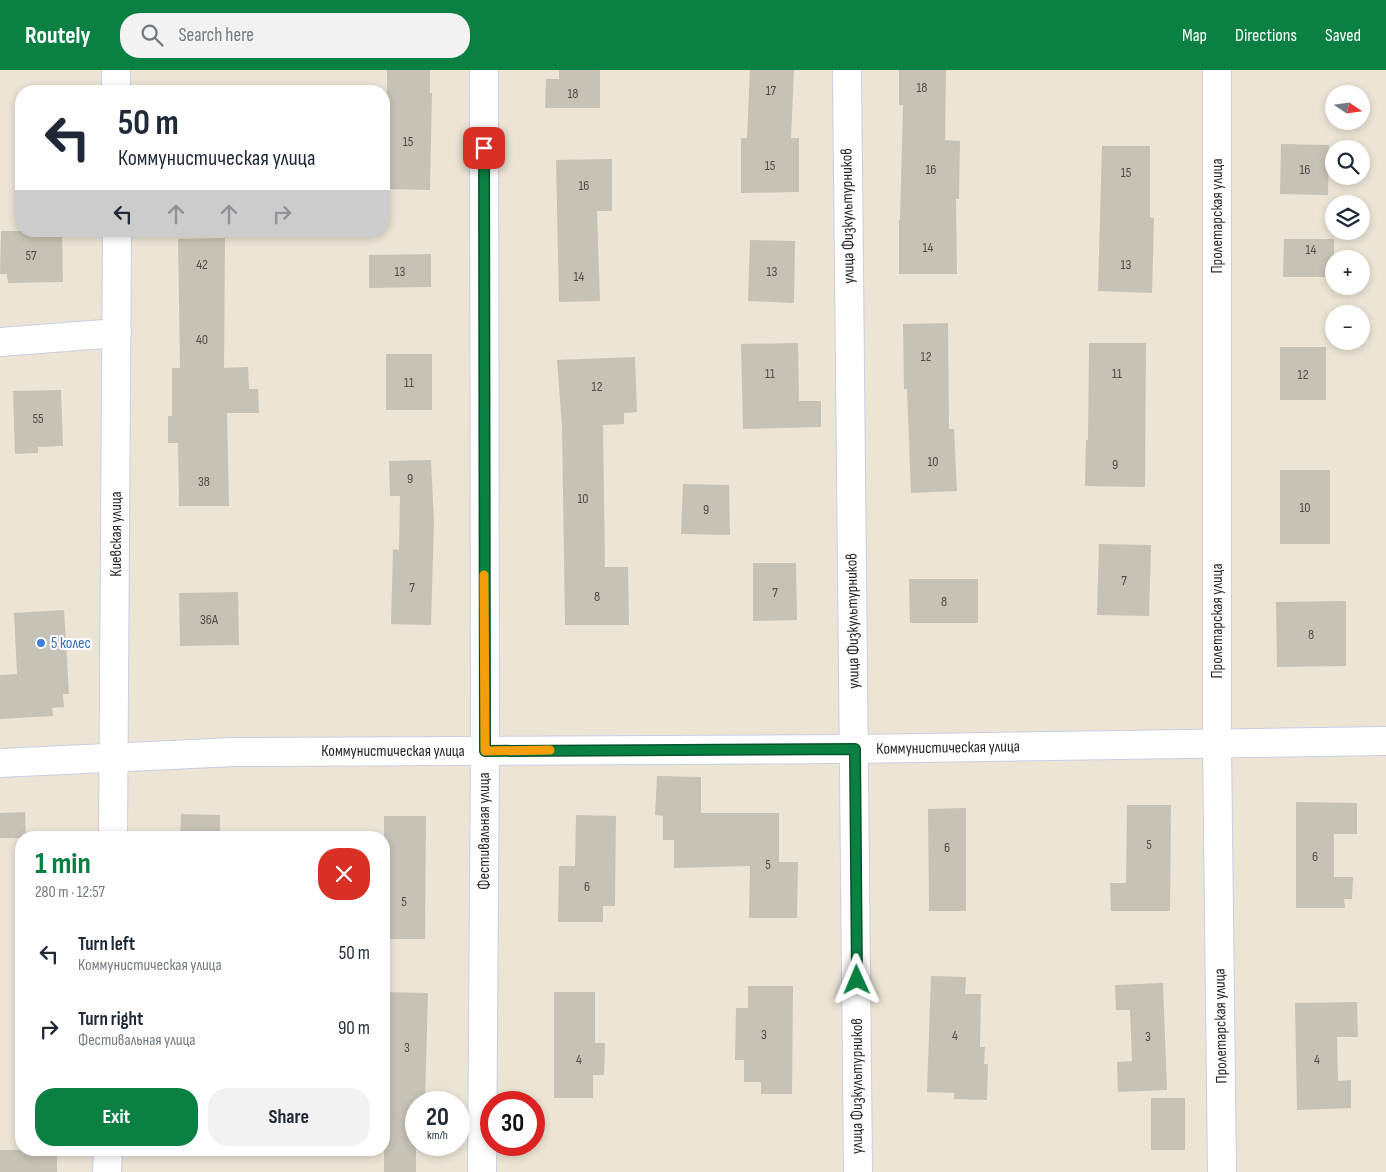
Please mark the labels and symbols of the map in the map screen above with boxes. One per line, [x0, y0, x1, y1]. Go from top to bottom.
house number: 18 [916, 79, 928, 96]
house number: 17 [766, 82, 777, 99]
house number: 18 [567, 85, 579, 102]
north arrow [1325, 85, 1370, 130]
pin [463, 127, 505, 169]
house number: 15 [403, 133, 414, 150]
street label: улица Физкультурников [837, 148, 859, 284]
house number: 15 [765, 157, 776, 174]
street label: Пролетарская улица [1208, 158, 1227, 274]
house number: 16 [925, 161, 937, 178]
house number: 16 [1299, 161, 1311, 178]
house number: 15 [1121, 164, 1132, 181]
house number: 16 [578, 177, 590, 194]
house number: 14 [923, 239, 934, 256]
house number: 14 [1306, 241, 1317, 258]
house number: 57 [25, 247, 37, 264]
house number: 42 [196, 256, 208, 273]
house number: 13 [1121, 256, 1132, 273]
house number: 13 [395, 263, 406, 280]
house number: 13 [767, 263, 778, 280]
house number: 14 [574, 268, 585, 285]
house number: 40 [196, 331, 208, 348]
house number: 12 [921, 348, 932, 365]
house number: 11 [765, 365, 775, 382]
house number: 11 [1112, 365, 1122, 382]
house number: 12 [1298, 366, 1309, 383]
house number: 11 [404, 374, 414, 391]
house number: 12 [592, 378, 603, 395]
house number: 55 [32, 410, 44, 427]
house number: 10 [927, 453, 939, 470]
house number: 9 [1112, 456, 1118, 473]
house number: 9 [407, 470, 413, 487]
house number: 38 [198, 473, 210, 490]
house number: 10 [577, 490, 589, 507]
street label: Киевская улица [107, 491, 126, 577]
house number: 10 [1299, 499, 1311, 516]
house number: 9 [703, 501, 709, 518]
street label: улица Физкультурников [842, 553, 864, 689]
street label: Пролетарская улица [1208, 563, 1227, 679]
house number: 7 [1121, 572, 1127, 589]
house number: 7 [409, 579, 415, 596]
house number: 7 [772, 584, 778, 601]
house number: 8 [594, 588, 600, 605]
house number: 8 [941, 593, 947, 610]
house number: 36А [200, 611, 219, 628]
house number: 8 [1308, 626, 1314, 643]
place label: 5 колес [51, 634, 91, 653]
marker: 5 колес [35, 637, 47, 649]
street label: Коммунистическая улица [876, 737, 1020, 759]
street label: Коммунистическая улица [321, 742, 465, 761]
street label: Фестивальная улица [475, 772, 494, 890]
house number: 5 [1146, 836, 1152, 853]
house number: 6 [944, 839, 950, 856]
house number: 6 [1312, 848, 1318, 865]
house number: 5 [765, 856, 771, 873]
house number: 6 [584, 878, 590, 895]
house number: 5 [401, 893, 407, 910]
position arrow [830, 953, 882, 1005]
street label: Пролетарская улица [1210, 968, 1232, 1084]
street label: улица Физкультурников [848, 1018, 867, 1154]
house number: 3 [761, 1026, 767, 1043]
house number: 4 [952, 1027, 958, 1044]
house number: 3 [1145, 1028, 1151, 1045]
house number: 3 [404, 1039, 410, 1056]
house number: 4 [576, 1051, 582, 1068]
house number: 4 [1314, 1051, 1320, 1068]
speed limit sign: 30 [480, 1091, 545, 1156]

